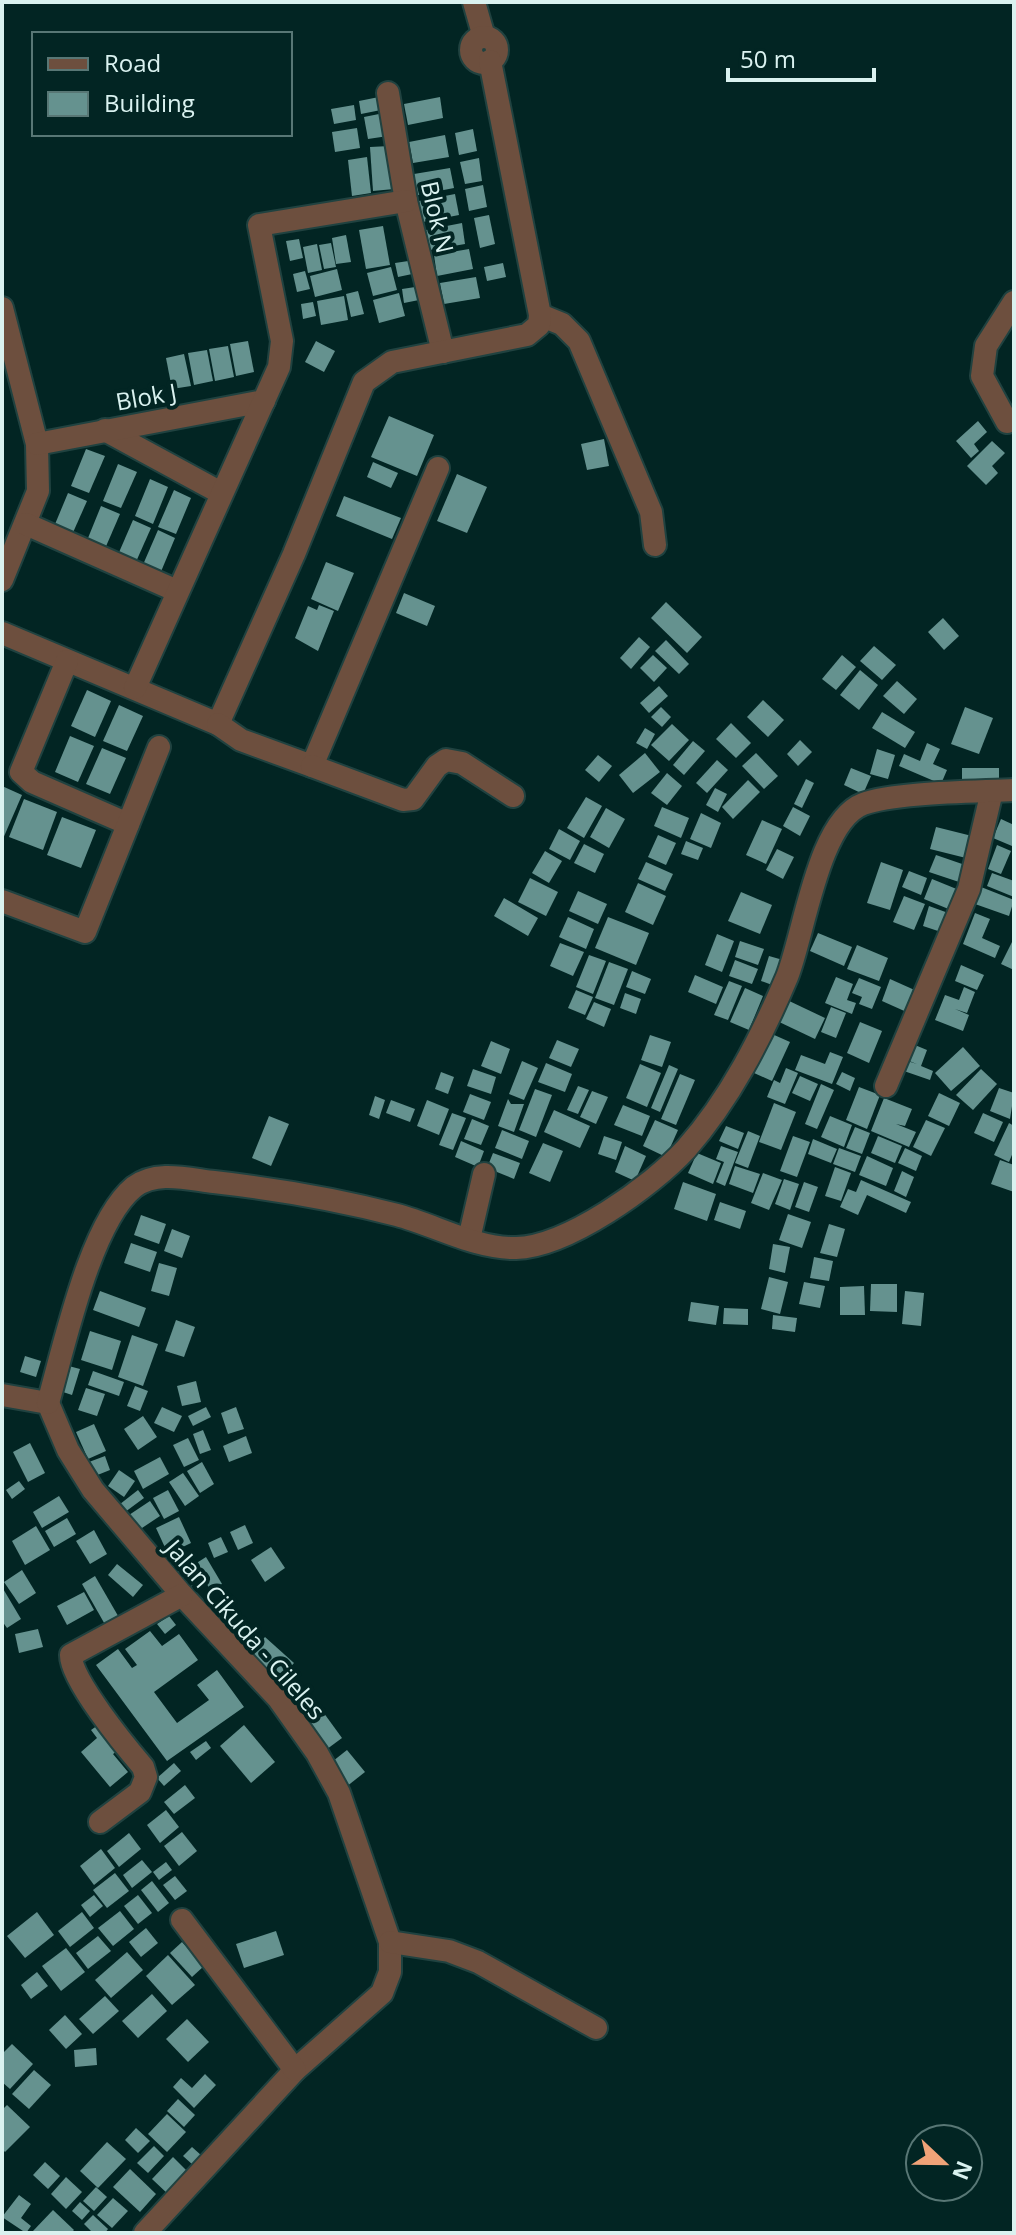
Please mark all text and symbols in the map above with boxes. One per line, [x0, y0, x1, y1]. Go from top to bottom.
legend [32, 32, 292, 136]
scale bar [728, 32, 874, 82]
text: 50 m [740, 42, 796, 75]
text: Road [104, 46, 161, 79]
text: Building [104, 86, 195, 119]
street label: Blok N [414, 178, 462, 256]
street label: Blok J [113, 374, 179, 418]
street label: Jalan Cikuda - Cileles [157, 1530, 333, 1726]
north arrow [904, 2123, 984, 2203]
text: N [946, 2157, 981, 2185]

